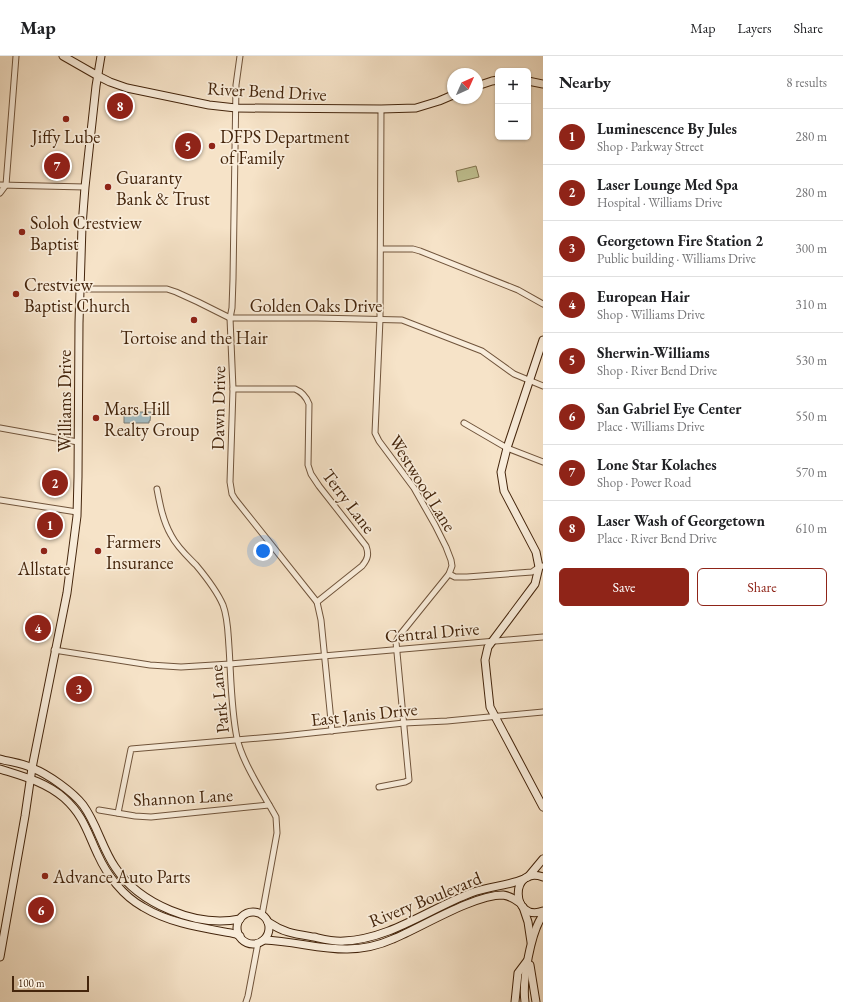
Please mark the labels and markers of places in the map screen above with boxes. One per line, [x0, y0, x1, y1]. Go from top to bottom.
pin: 8 [107, 91, 133, 121]
marker: Jiffy Lube [61, 114, 71, 124]
place label: Jiffy Lube [30, 125, 100, 148]
place label: DFPS Department of Family [220, 125, 350, 169]
pin: 5 [175, 131, 201, 161]
marker: DFPS Department of Family [207, 141, 217, 151]
pin: 7 [44, 151, 70, 181]
place label: Guaranty Bank & Trust [116, 166, 210, 210]
marker: Guaranty Bank & Trust [103, 182, 113, 192]
place label: Soloh Crestview Baptist [30, 211, 142, 255]
marker: Soloh Crestview Baptist [17, 227, 27, 237]
place label: Crestview Baptist Church [24, 273, 130, 317]
marker: Crestview Baptist Church [11, 289, 21, 299]
marker: Tortoise and the Hair [189, 315, 199, 325]
place label: Tortoise and the Hair [120, 326, 268, 349]
place label: Mars Hill Realty Group [104, 397, 199, 441]
marker: Mars Hill Realty Group [91, 413, 101, 423]
pin: 2 [42, 468, 68, 498]
pin: 1 [37, 510, 63, 540]
place label: Farmers Insurance [106, 530, 174, 574]
marker: Allstate [39, 546, 49, 556]
marker: Farmers Insurance [93, 546, 103, 556]
place label: Allstate [17, 557, 70, 580]
pin: 4 [25, 613, 51, 643]
pin: 3 [66, 674, 92, 704]
place label: Advance Auto Parts [52, 865, 190, 888]
marker: Advance Auto Parts [40, 871, 50, 881]
pin: 6 [28, 895, 54, 925]

